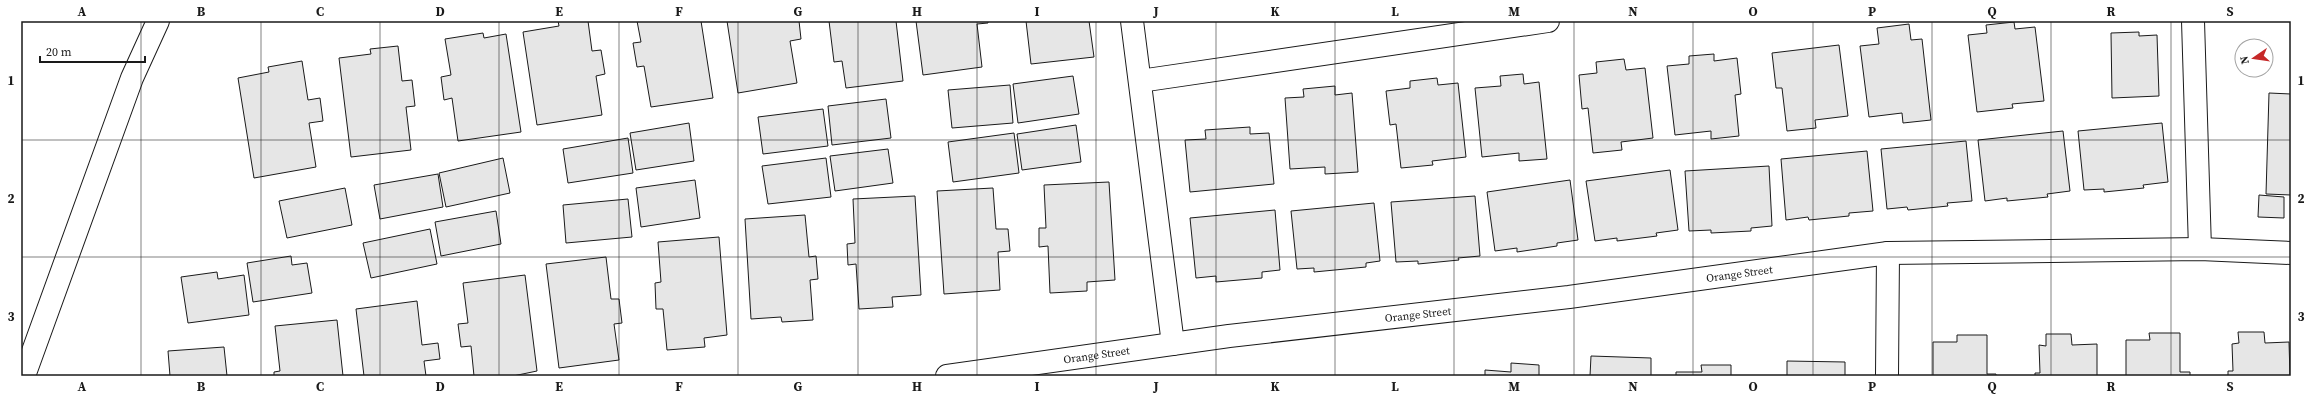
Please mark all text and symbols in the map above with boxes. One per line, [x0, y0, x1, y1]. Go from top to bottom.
text: A [78, 3, 87, 20]
text: B [197, 3, 206, 20]
text: C [316, 3, 324, 20]
text: D [435, 3, 445, 20]
text: E [555, 3, 563, 20]
text: F [675, 3, 683, 20]
text: G [794, 3, 803, 20]
text: H [912, 3, 922, 20]
text: I [1034, 3, 1040, 20]
text: J [1152, 3, 1159, 20]
text: K [1270, 3, 1280, 20]
text: L [1391, 3, 1399, 20]
text: M [1508, 3, 1520, 20]
text: N [1628, 3, 1638, 20]
text: O [1748, 3, 1758, 20]
text: P [1868, 3, 1876, 20]
text: Q [1987, 3, 1997, 20]
text: R [2107, 3, 2116, 20]
text: S [2226, 3, 2234, 20]
scale bar [40, 38, 145, 64]
north arrow [2234, 38, 2274, 78]
text: 20 m [46, 44, 72, 60]
text: N [2237, 55, 2253, 66]
text: 1 [7, 72, 15, 89]
text: 1 [2297, 72, 2305, 89]
text: 2 [7, 190, 15, 207]
text: 2 [2297, 190, 2305, 207]
street label: Orange Street [1705, 262, 1774, 286]
street label: Orange Street [1384, 304, 1452, 326]
text: 3 [7, 308, 15, 325]
text: 3 [2297, 308, 2305, 325]
street label: Orange Street [1062, 343, 1131, 367]
text: A [78, 378, 87, 395]
text: B [197, 378, 206, 395]
text: C [316, 378, 324, 395]
text: D [435, 378, 445, 395]
text: E [555, 378, 563, 395]
text: F [675, 378, 683, 395]
text: G [794, 378, 803, 395]
text: H [912, 378, 922, 395]
text: I [1034, 378, 1040, 395]
text: J [1152, 378, 1159, 395]
text: K [1270, 378, 1280, 395]
text: L [1391, 378, 1399, 395]
text: M [1508, 378, 1520, 395]
text: N [1628, 378, 1638, 395]
text: O [1748, 378, 1758, 395]
text: P [1868, 378, 1876, 395]
text: Q [1987, 378, 1997, 395]
text: R [2107, 378, 2116, 395]
text: S [2226, 378, 2234, 395]

